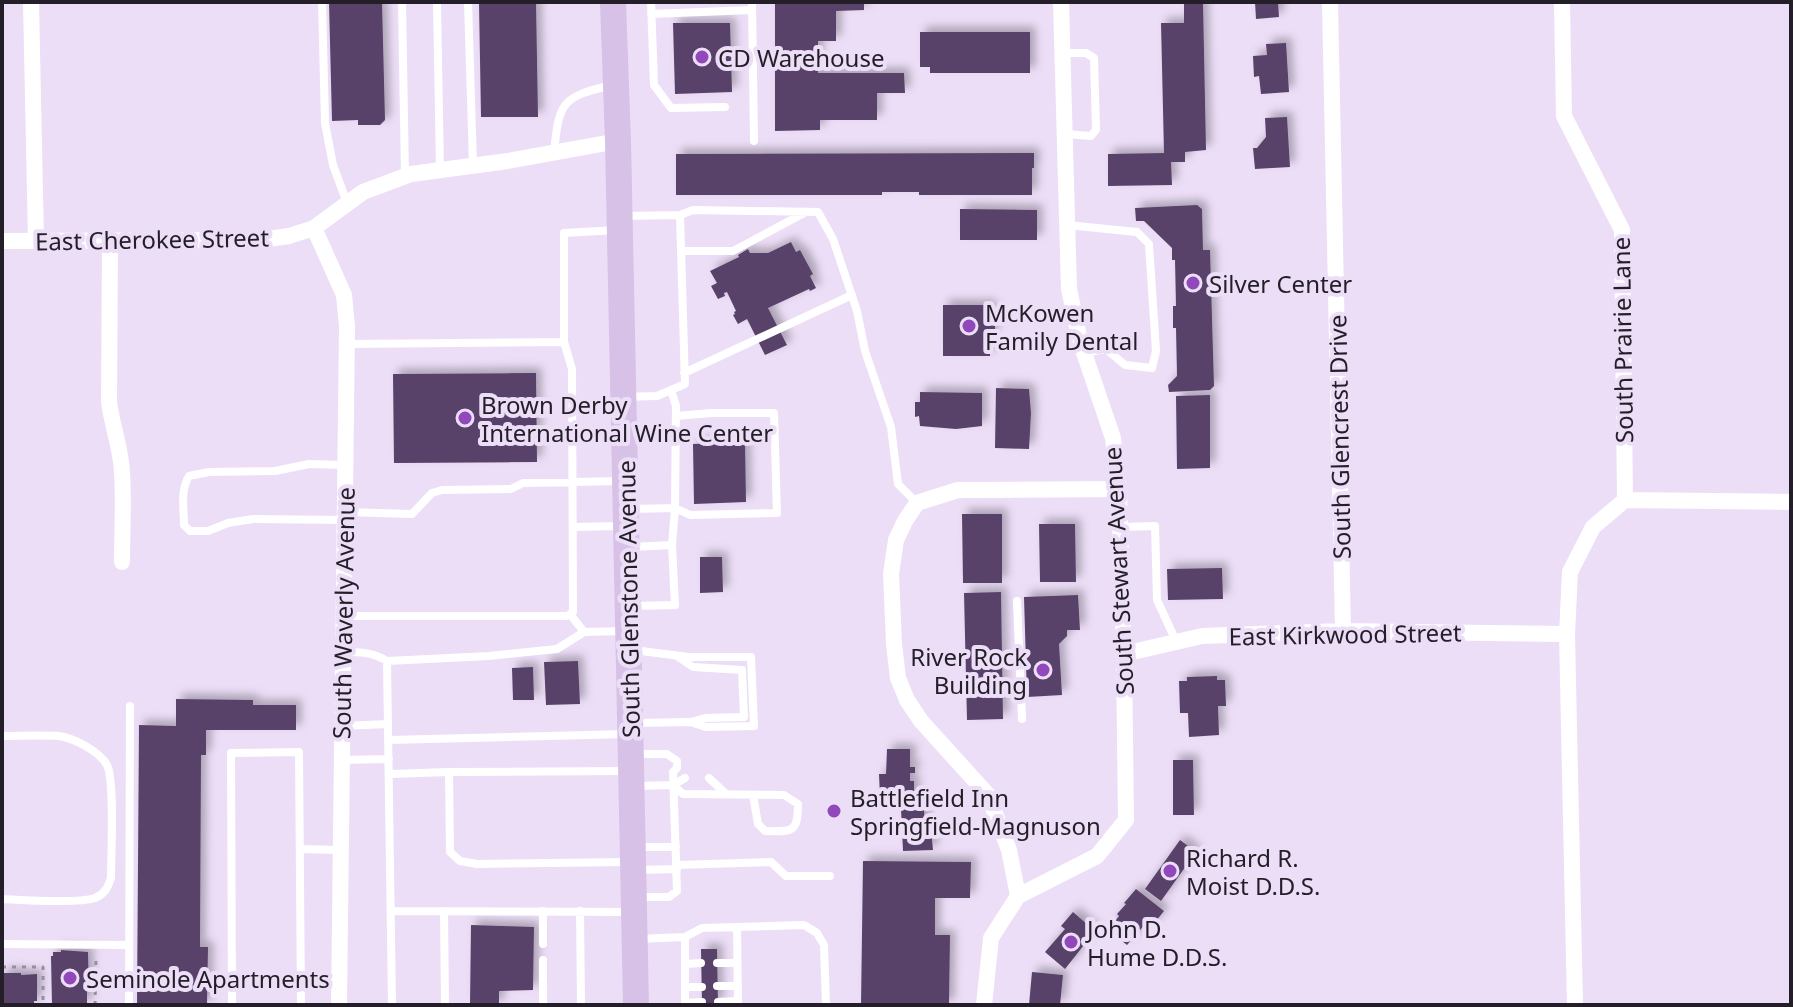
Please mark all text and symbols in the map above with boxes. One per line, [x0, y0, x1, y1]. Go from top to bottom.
place label: CD Warehouse [718, 41, 884, 74]
marker: CD Warehouse [693, 48, 711, 66]
street label: East Cherokee Street [35, 220, 270, 258]
street label: South Prairie Lane [1604, 237, 1640, 443]
place label: Silver Center [1209, 267, 1352, 300]
marker: Silver Center [1184, 274, 1202, 292]
place label: McKowen Family Dental [985, 296, 1138, 357]
street label: South Glencrest Drive [1320, 314, 1358, 560]
marker: McKowen Family Dental [960, 317, 978, 335]
place label: Brown Derby International Wine Center [481, 388, 773, 449]
marker: Brown Derby International Wine Center [456, 409, 474, 427]
street label: South Stewart Avenue [1095, 446, 1141, 696]
street label: South Glenstone Avenue [609, 460, 647, 738]
street label: South Waverly Avenue [324, 487, 362, 739]
street label: East Kirkwood Street [1228, 615, 1462, 653]
place label: River Rock Building [910, 640, 1027, 701]
marker: River Rock Building [1034, 661, 1052, 679]
place label: Battlefield Inn Springfield-Magnuson [850, 781, 1101, 842]
marker: Battlefield Inn Springfield-Magnuson [825, 802, 843, 820]
place label: Richard R. Moist D.D.S. [1186, 841, 1320, 902]
marker: Richard R. Moist D.D.S. [1161, 862, 1179, 880]
place label: John D. Hume D.D.S. [1085, 912, 1227, 973]
marker: John D. Hume D.D.S. [1062, 933, 1080, 951]
place label: Seminole Apartments [86, 962, 330, 995]
marker: Seminole Apartments [61, 969, 79, 987]

